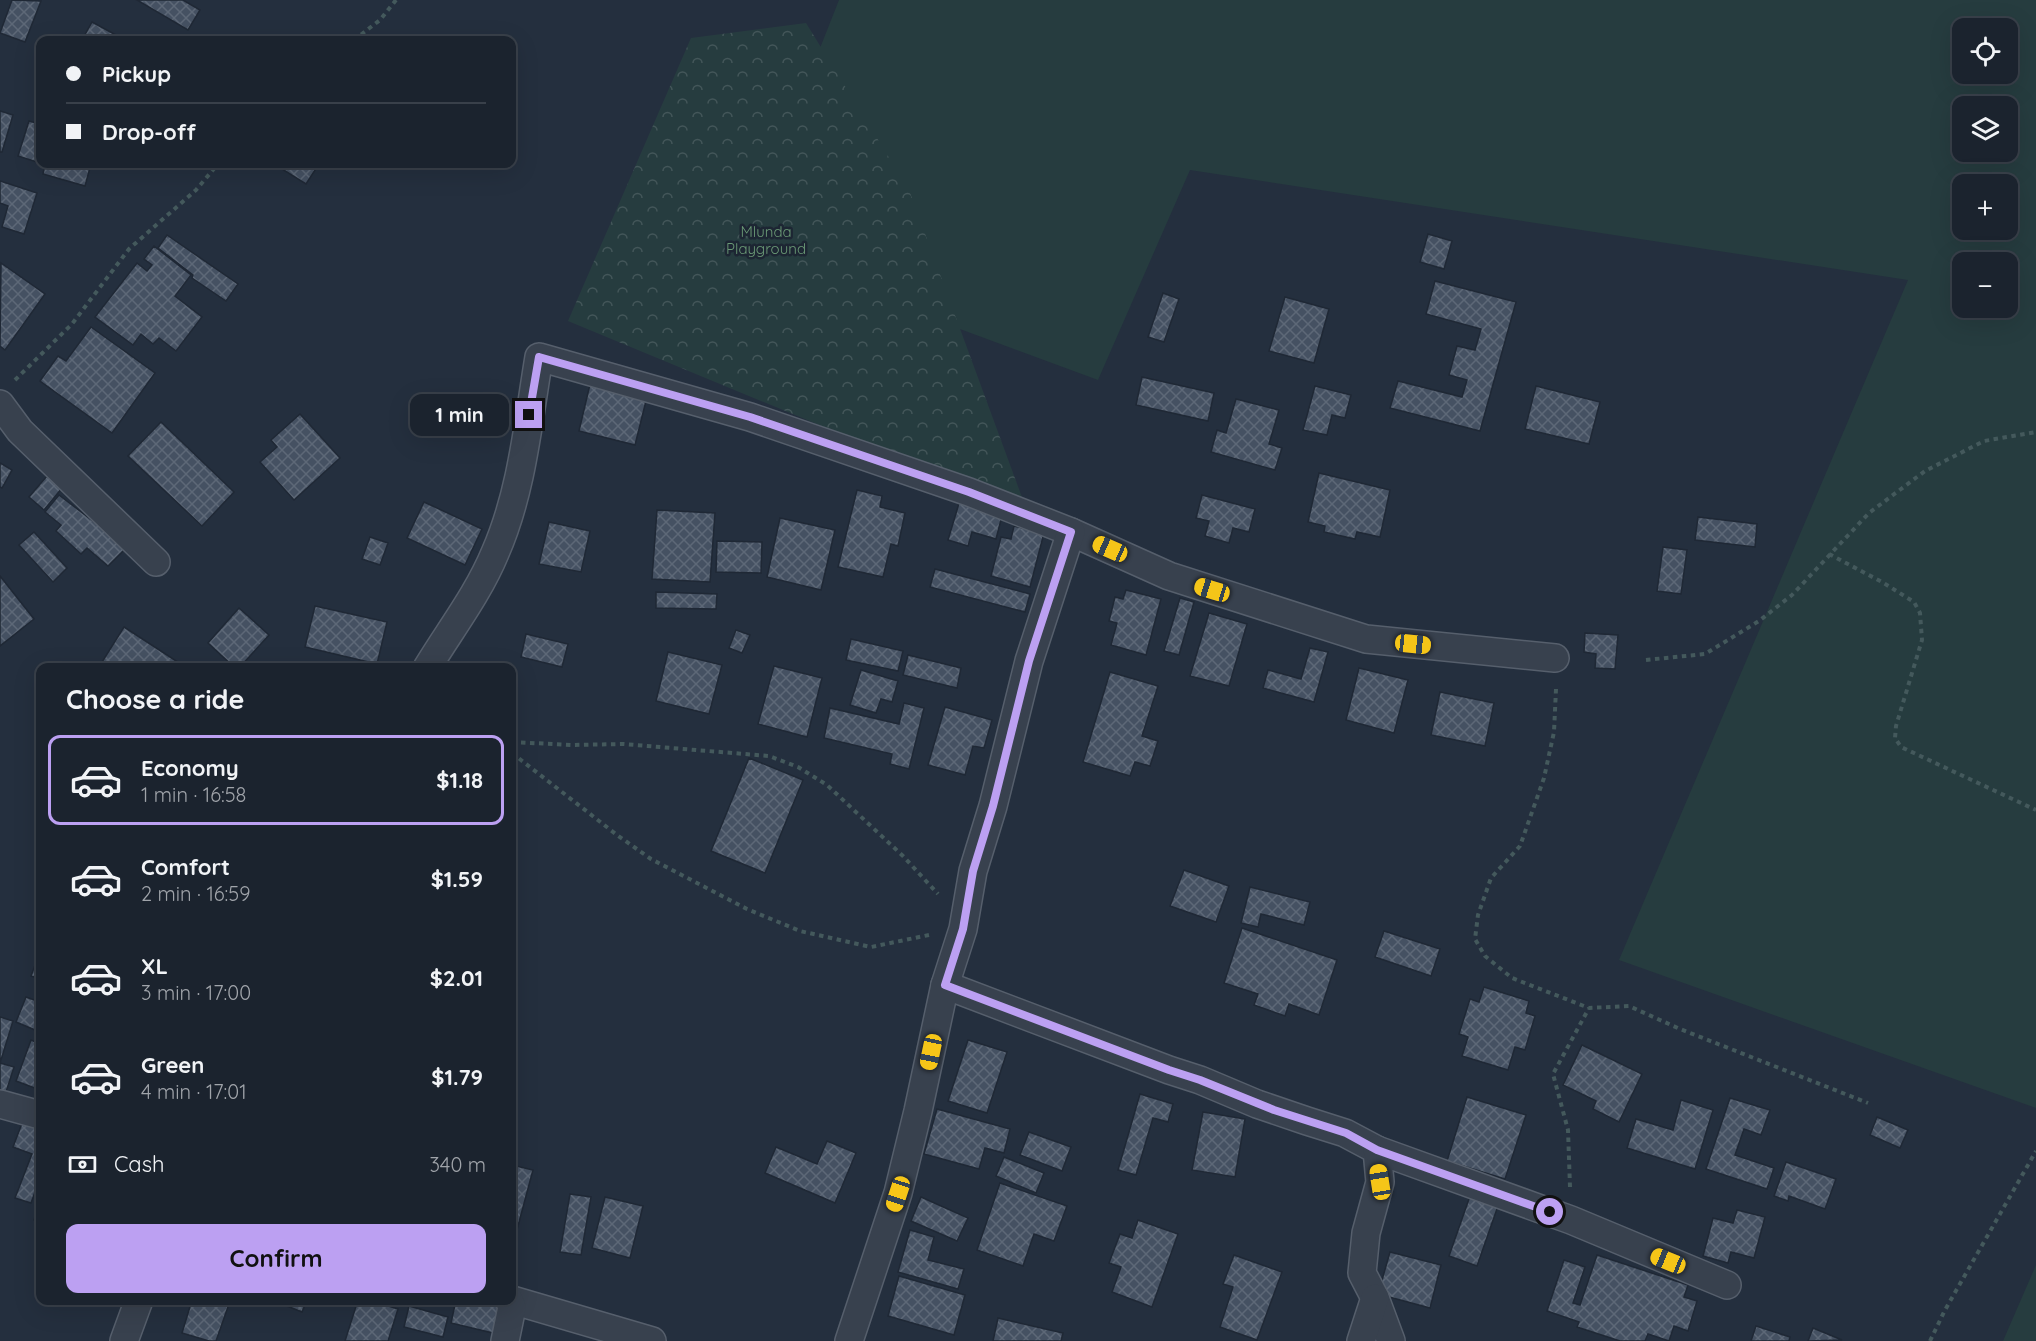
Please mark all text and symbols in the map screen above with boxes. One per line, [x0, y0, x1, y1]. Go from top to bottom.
map controls [1952, 18, 2018, 318]
button: locate [1952, 18, 2018, 84]
text: Pickup [102, 60, 171, 88]
button: layers [1952, 96, 2018, 162]
text: Drop-off [102, 118, 196, 146]
button: + [1952, 174, 2018, 240]
park label: Mlunda Playground [726, 222, 806, 258]
button: − [1952, 252, 2018, 318]
callout: 1 min [409, 394, 508, 436]
route end [515, 401, 542, 428]
text: 1 min [435, 402, 484, 427]
car [1090, 533, 1130, 565]
car [1192, 576, 1232, 604]
car [1394, 633, 1432, 655]
text: Choose a ride [66, 682, 244, 716]
icon: car [69, 753, 123, 807]
text: Economy [141, 754, 239, 782]
text: $1.18 [436, 766, 483, 794]
text: 1 min · 16:58 [141, 782, 246, 807]
icon: car [69, 852, 123, 906]
text: Comfort [141, 853, 230, 881]
text: $1.59 [431, 865, 483, 893]
text: 2 min · 16:59 [141, 881, 250, 906]
icon: car [69, 951, 123, 1005]
text: XL [141, 952, 168, 980]
text: $2.01 [430, 964, 483, 992]
text: 3 min · 17:00 [141, 980, 251, 1005]
car [918, 1033, 944, 1071]
icon: car [69, 1050, 123, 1104]
text: Green [141, 1051, 204, 1079]
text: $1.79 [431, 1063, 483, 1091]
text: 4 min · 17:01 [141, 1079, 247, 1104]
icon: cash [66, 1148, 99, 1181]
text: Cash [114, 1150, 165, 1178]
text: 340 m [429, 1152, 486, 1177]
car [1368, 1163, 1392, 1201]
car [884, 1174, 912, 1214]
route start [1536, 1198, 1563, 1225]
button: Confirm [66, 1224, 486, 1293]
car [1648, 1246, 1688, 1276]

